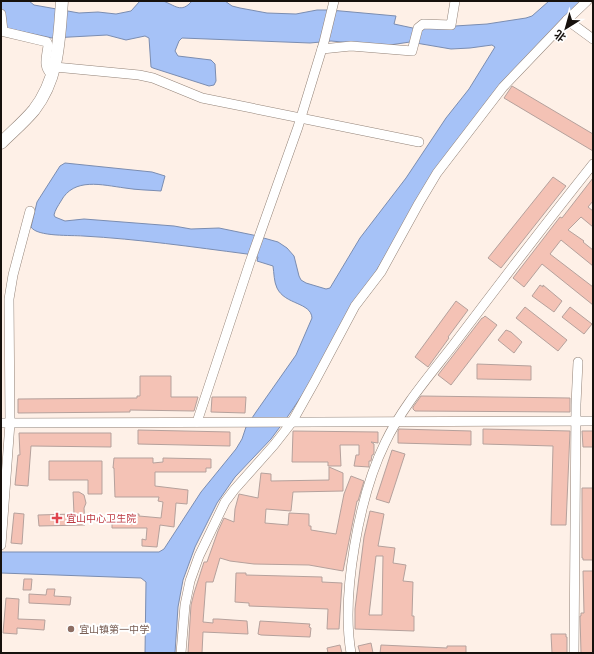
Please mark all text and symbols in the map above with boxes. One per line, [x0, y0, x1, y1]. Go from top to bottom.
north arrow [546, 8, 586, 48]
text: 北 [552, 28, 568, 44]
marker: 宜山中心卫生院 [51, 512, 63, 524]
place label: 宜山中心卫生院 [66, 512, 136, 524]
place label: 宜山镇第一中学 [79, 623, 149, 635]
marker: 宜山镇第一中学 [66, 624, 76, 634]

